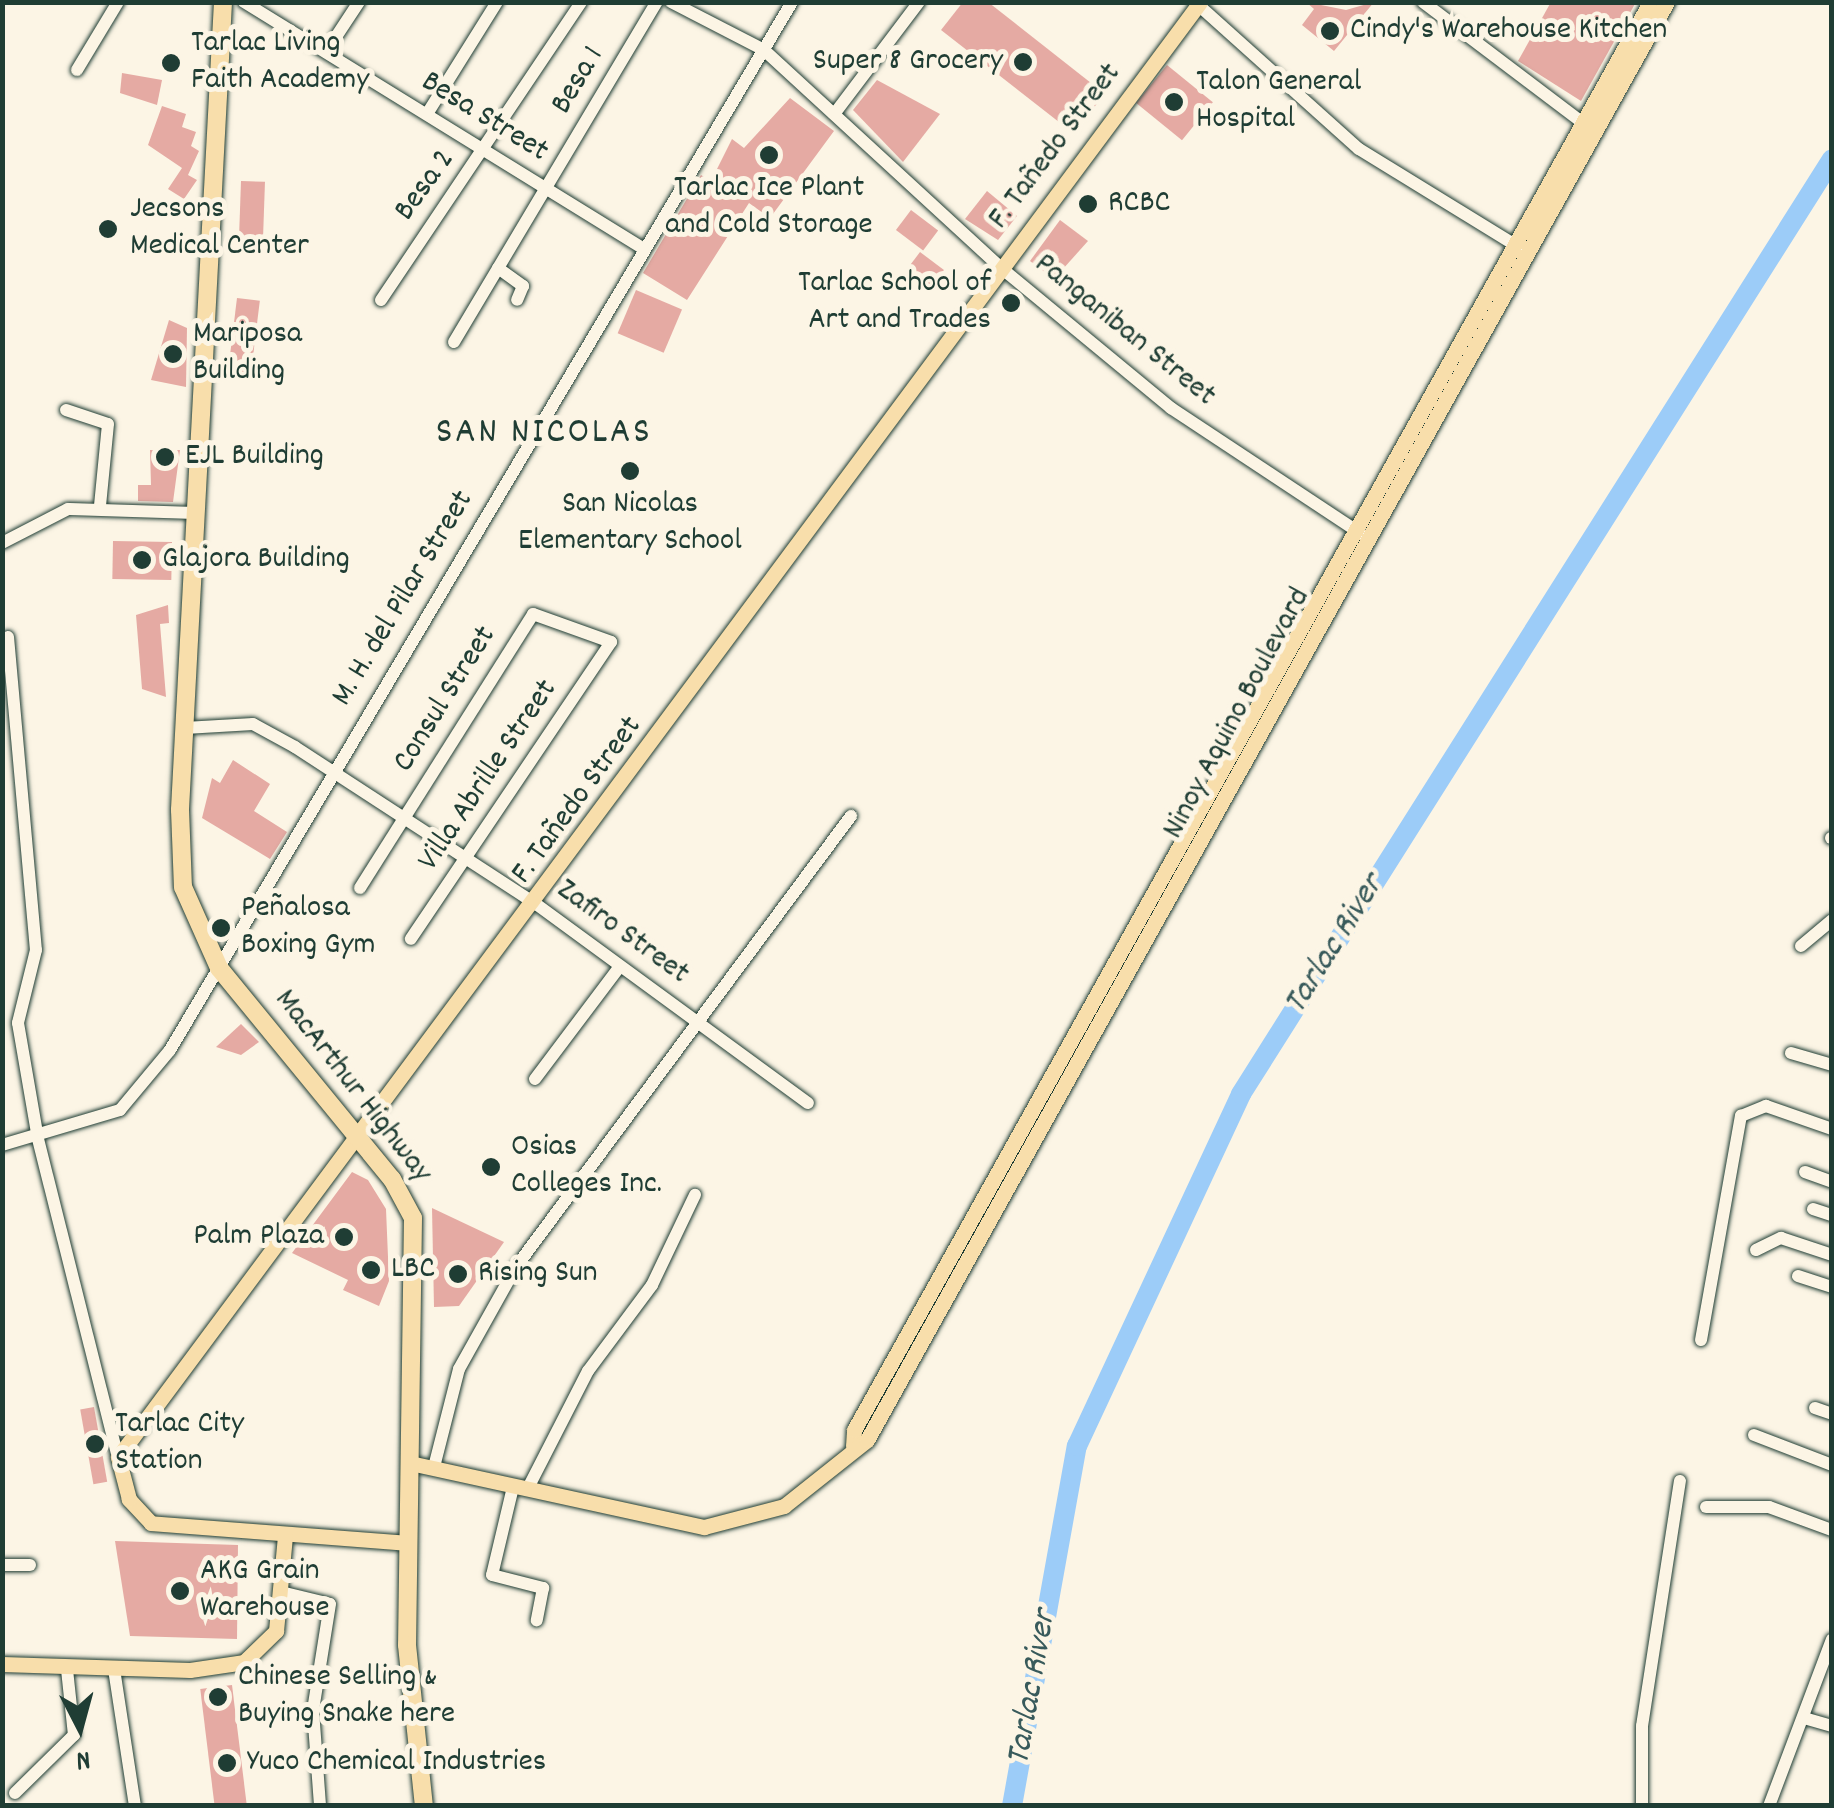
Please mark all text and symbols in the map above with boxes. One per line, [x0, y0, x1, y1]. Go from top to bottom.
place label: Cindy's Warehouse Kitchen [1350, 12, 1667, 50]
marker: Cindy's Warehouse Kitchen [1319, 20, 1341, 42]
place label: Tarlac Living Faith Academy [191, 26, 369, 101]
street label: Besa 1 [544, 40, 614, 122]
place label: Super 8 Grocery [813, 43, 1003, 81]
marker: Super 8 Grocery [1012, 51, 1034, 73]
marker: Tarlac Living Faith Academy [160, 52, 182, 74]
street label: F. Tañedo Street [981, 56, 1131, 238]
street label: Besa Street [413, 64, 555, 172]
place label: Talon General Hospital [1196, 65, 1361, 140]
marker: Talon General Hospital [1161, 89, 1187, 115]
street label: Besa 2 [387, 143, 465, 229]
marker: Tarlac Ice Plant and Cold Storage [758, 144, 780, 166]
place label: Tarlac Ice Plant and Cold Storage [665, 171, 873, 246]
place label: RCBC [1108, 185, 1170, 223]
place label: Jecsons Medical Center [130, 192, 309, 267]
marker: RCBC [1077, 193, 1099, 215]
marker: Jecsons Medical Center [95, 216, 121, 242]
street label: Panganiban Street [1025, 246, 1223, 416]
place label: Tarlac School of Art and Trades [798, 266, 991, 341]
marker: Tarlac School of Art and Trades [1000, 292, 1022, 314]
place label: Mariposa Building [193, 317, 302, 392]
marker: Mariposa Building [162, 343, 184, 365]
district label: SAN NICOLAS [436, 411, 652, 457]
place label: EJL Building [185, 438, 324, 476]
marker: EJL Building [154, 446, 176, 468]
marker: San Nicolas Elementary School [619, 460, 641, 482]
street label: M. H. del Pilar Street [325, 484, 483, 714]
place label: San Nicolas Elementary School [518, 487, 742, 562]
place label: Glajora Building [162, 541, 350, 579]
marker: Glajora Building [131, 549, 153, 571]
street label: Ninoy Aquino Boulevard [1156, 582, 1320, 846]
street label: Consul Street [386, 620, 506, 780]
street label: Villa Abrille Street [411, 673, 567, 879]
street label: F. Tañedo Street [504, 710, 652, 892]
water label: Tarlac River [1276, 867, 1394, 1023]
street label: Zafiro Street [548, 872, 696, 994]
place label: Peñalosa Boxing Gym [241, 891, 375, 966]
marker: Peñalosa Boxing Gym [210, 917, 232, 939]
street label: MacArthur Highway [265, 983, 439, 1191]
place label: Osias Colleges Inc. [511, 1130, 662, 1205]
marker: Osias Colleges Inc. [480, 1156, 502, 1178]
place label: Palm Plaza [193, 1218, 324, 1256]
marker: Palm Plaza [333, 1226, 355, 1248]
place label: LBC [391, 1251, 435, 1289]
place label: Rising Sun [478, 1255, 598, 1293]
marker: LBC [360, 1259, 382, 1281]
marker: Rising Sun [447, 1263, 469, 1285]
place label: Tarlac City Station [115, 1407, 244, 1482]
marker: Tarlac City Station [84, 1433, 106, 1455]
place label: AKG Grain Warehouse [200, 1554, 330, 1629]
marker: AKG Grain Warehouse [169, 1580, 191, 1602]
water label: Tarlac River [999, 1607, 1067, 1769]
place label: Chinese Selling & Buying Snake here [238, 1660, 455, 1735]
north arrow [30, 1678, 130, 1778]
marker: Chinese Selling & Buying Snake here [207, 1686, 229, 1708]
text: N [74, 1737, 92, 1778]
place label: Yuco Chemical Industries [247, 1744, 546, 1782]
marker: Yuco Chemical Industries [216, 1752, 238, 1774]

